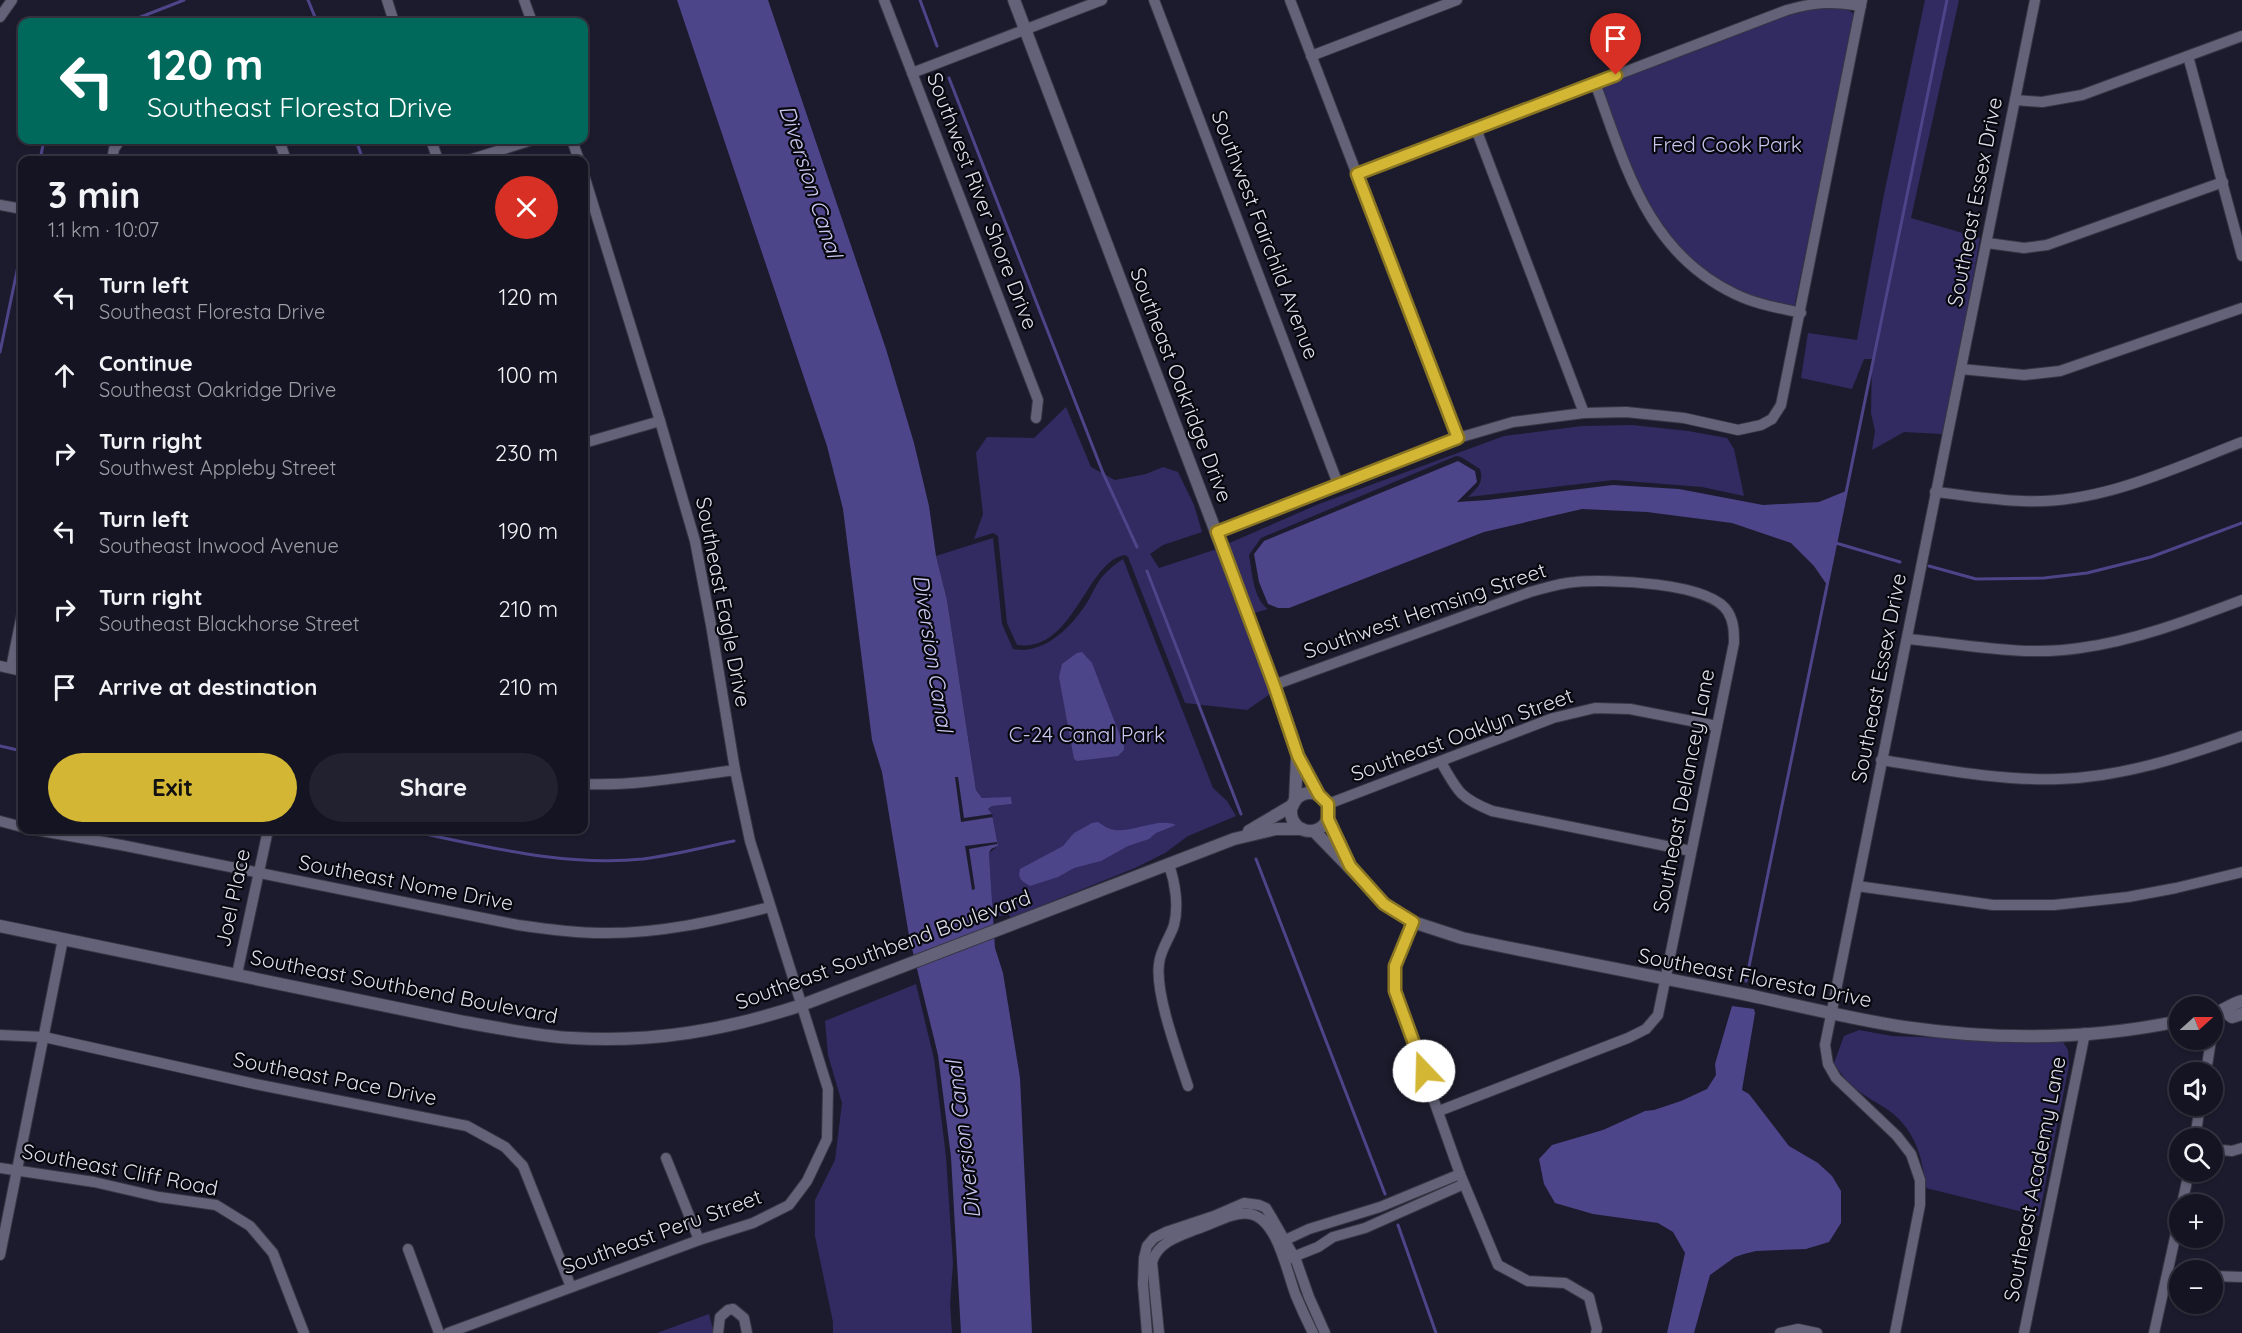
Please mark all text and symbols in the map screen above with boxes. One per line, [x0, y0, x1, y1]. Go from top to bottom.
pin [1590, 13, 1641, 75]
icon: arrive [1599, 22, 1632, 55]
text: 120 m [147, 38, 264, 91]
icon: left [48, 42, 126, 120]
street label: Southwest River Shore Drive [922, 68, 1044, 333]
text: Southeast Floresta Drive [147, 90, 452, 124]
street label: Southeast Essex Drive [1941, 95, 2007, 309]
water label: Diversion Canal [773, 101, 850, 264]
street label: Southwest Fairchild Avenue [1206, 107, 1325, 363]
park label: Fred Cook Park [1652, 131, 1802, 157]
text: 3 min [48, 172, 141, 217]
button: close [495, 176, 558, 239]
text: 1.1 km · 10:07 [48, 217, 159, 242]
street label: Southeast Oakridge Drive [1125, 264, 1239, 506]
text: Turn left [99, 271, 189, 299]
icon: left [48, 281, 81, 314]
text: 120 m [499, 283, 558, 311]
text: Southeast Floresta Drive [99, 299, 325, 324]
text: Continue [99, 349, 193, 377]
icon: ahead [48, 359, 81, 392]
text: 100 m [498, 361, 558, 389]
text: Southeast Oakridge Drive [99, 377, 336, 402]
text: Turn right [99, 427, 203, 455]
icon: right [48, 437, 81, 470]
text: 230 m [495, 439, 558, 467]
text: Southwest Appleby Street [99, 455, 336, 480]
street label: Southeast Eagle Drive [691, 495, 757, 709]
text: Turn left [99, 505, 189, 533]
icon: left [48, 515, 81, 548]
text: 190 m [498, 517, 558, 545]
text: Southeast Inwood Avenue [99, 533, 339, 558]
street label: Southwest Hemsing Street [1300, 556, 1549, 664]
street label: Southeast Essex Drive [1845, 571, 1911, 785]
water label: Diversion Canal [907, 572, 960, 737]
text: Turn right [99, 583, 203, 611]
icon: right [48, 593, 81, 626]
text: 210 m [499, 595, 558, 623]
text: Southeast Blackhorse Street [99, 611, 360, 636]
street label: Southeast Delancey Lane [1647, 667, 1719, 915]
icon: arrive [48, 671, 81, 704]
text: Arrive at destination [99, 673, 317, 701]
text: 210 m [499, 673, 558, 701]
street label: Southeast Oaklyn Street [1347, 682, 1576, 786]
park label: C-24 Canal Park [1009, 721, 1165, 747]
button: Exit [48, 753, 297, 822]
button: Share [309, 753, 558, 822]
street label: Joel Place [209, 846, 255, 949]
street label: Southeast Nome Drive [297, 848, 516, 916]
street label: Southeast Southbend Boulevard [731, 883, 1034, 1015]
street label: Southeast Floresta Drive [1636, 942, 1874, 1012]
street label: Southeast Southbend Boulevard [248, 943, 560, 1029]
north arrow [2169, 996, 2223, 1050]
map controls [2169, 996, 2223, 1314]
position arrow [1392, 1039, 1456, 1103]
street label: Southeast Pace Drive [231, 1046, 439, 1111]
street label: Southeast Academy Lane [1997, 1054, 2071, 1304]
water label: Diversion Canal [939, 1057, 987, 1221]
button: sound [2169, 1062, 2223, 1116]
button: search [2169, 1128, 2223, 1182]
street label: Southeast Cliff Road [20, 1137, 220, 1201]
street label: Southeast Peru Street [558, 1183, 765, 1279]
button: + [2169, 1194, 2223, 1248]
button: − [2169, 1260, 2223, 1314]

